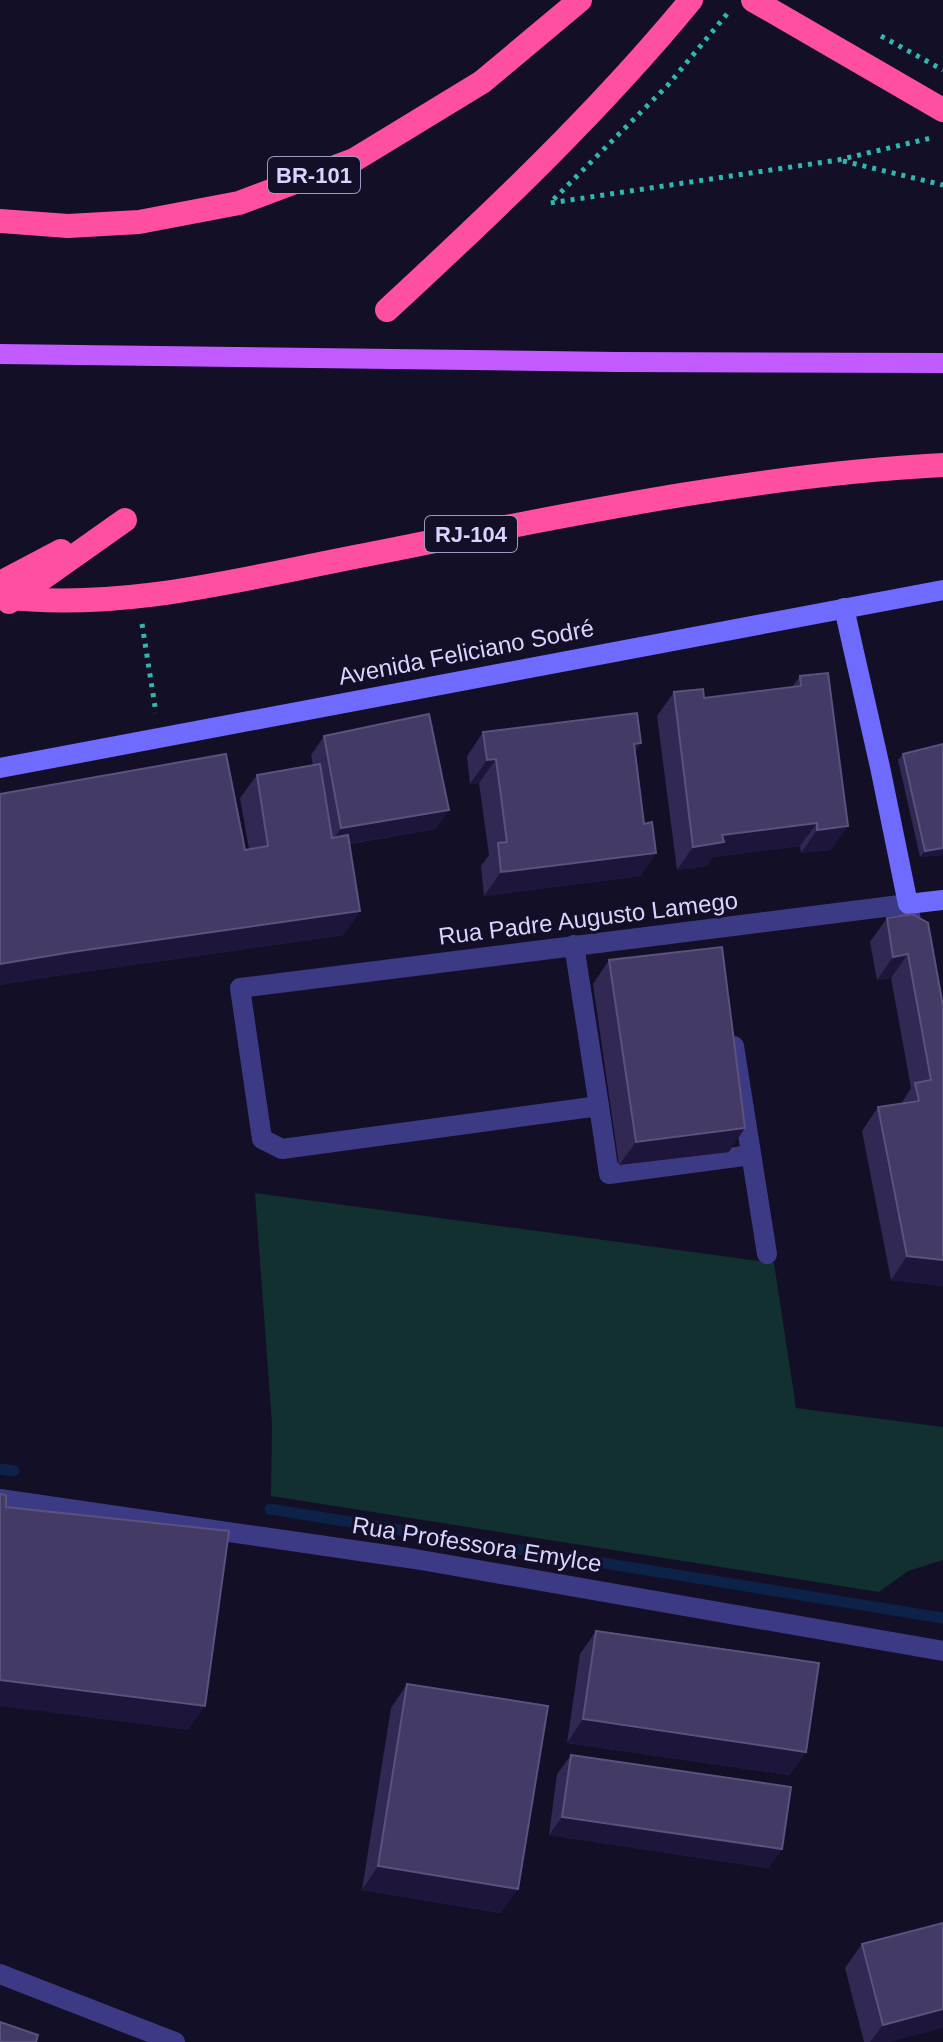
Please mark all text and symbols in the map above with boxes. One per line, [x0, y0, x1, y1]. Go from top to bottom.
road number: BR-101 [268, 157, 360, 193]
road number: RJ-104 [425, 516, 517, 552]
street label: Avenida Feliciano Sodré [336, 614, 596, 690]
street label: Rua Padre Augusto Lamego [437, 886, 739, 950]
street label: Rua Professora Emylce [350, 1511, 604, 1577]

